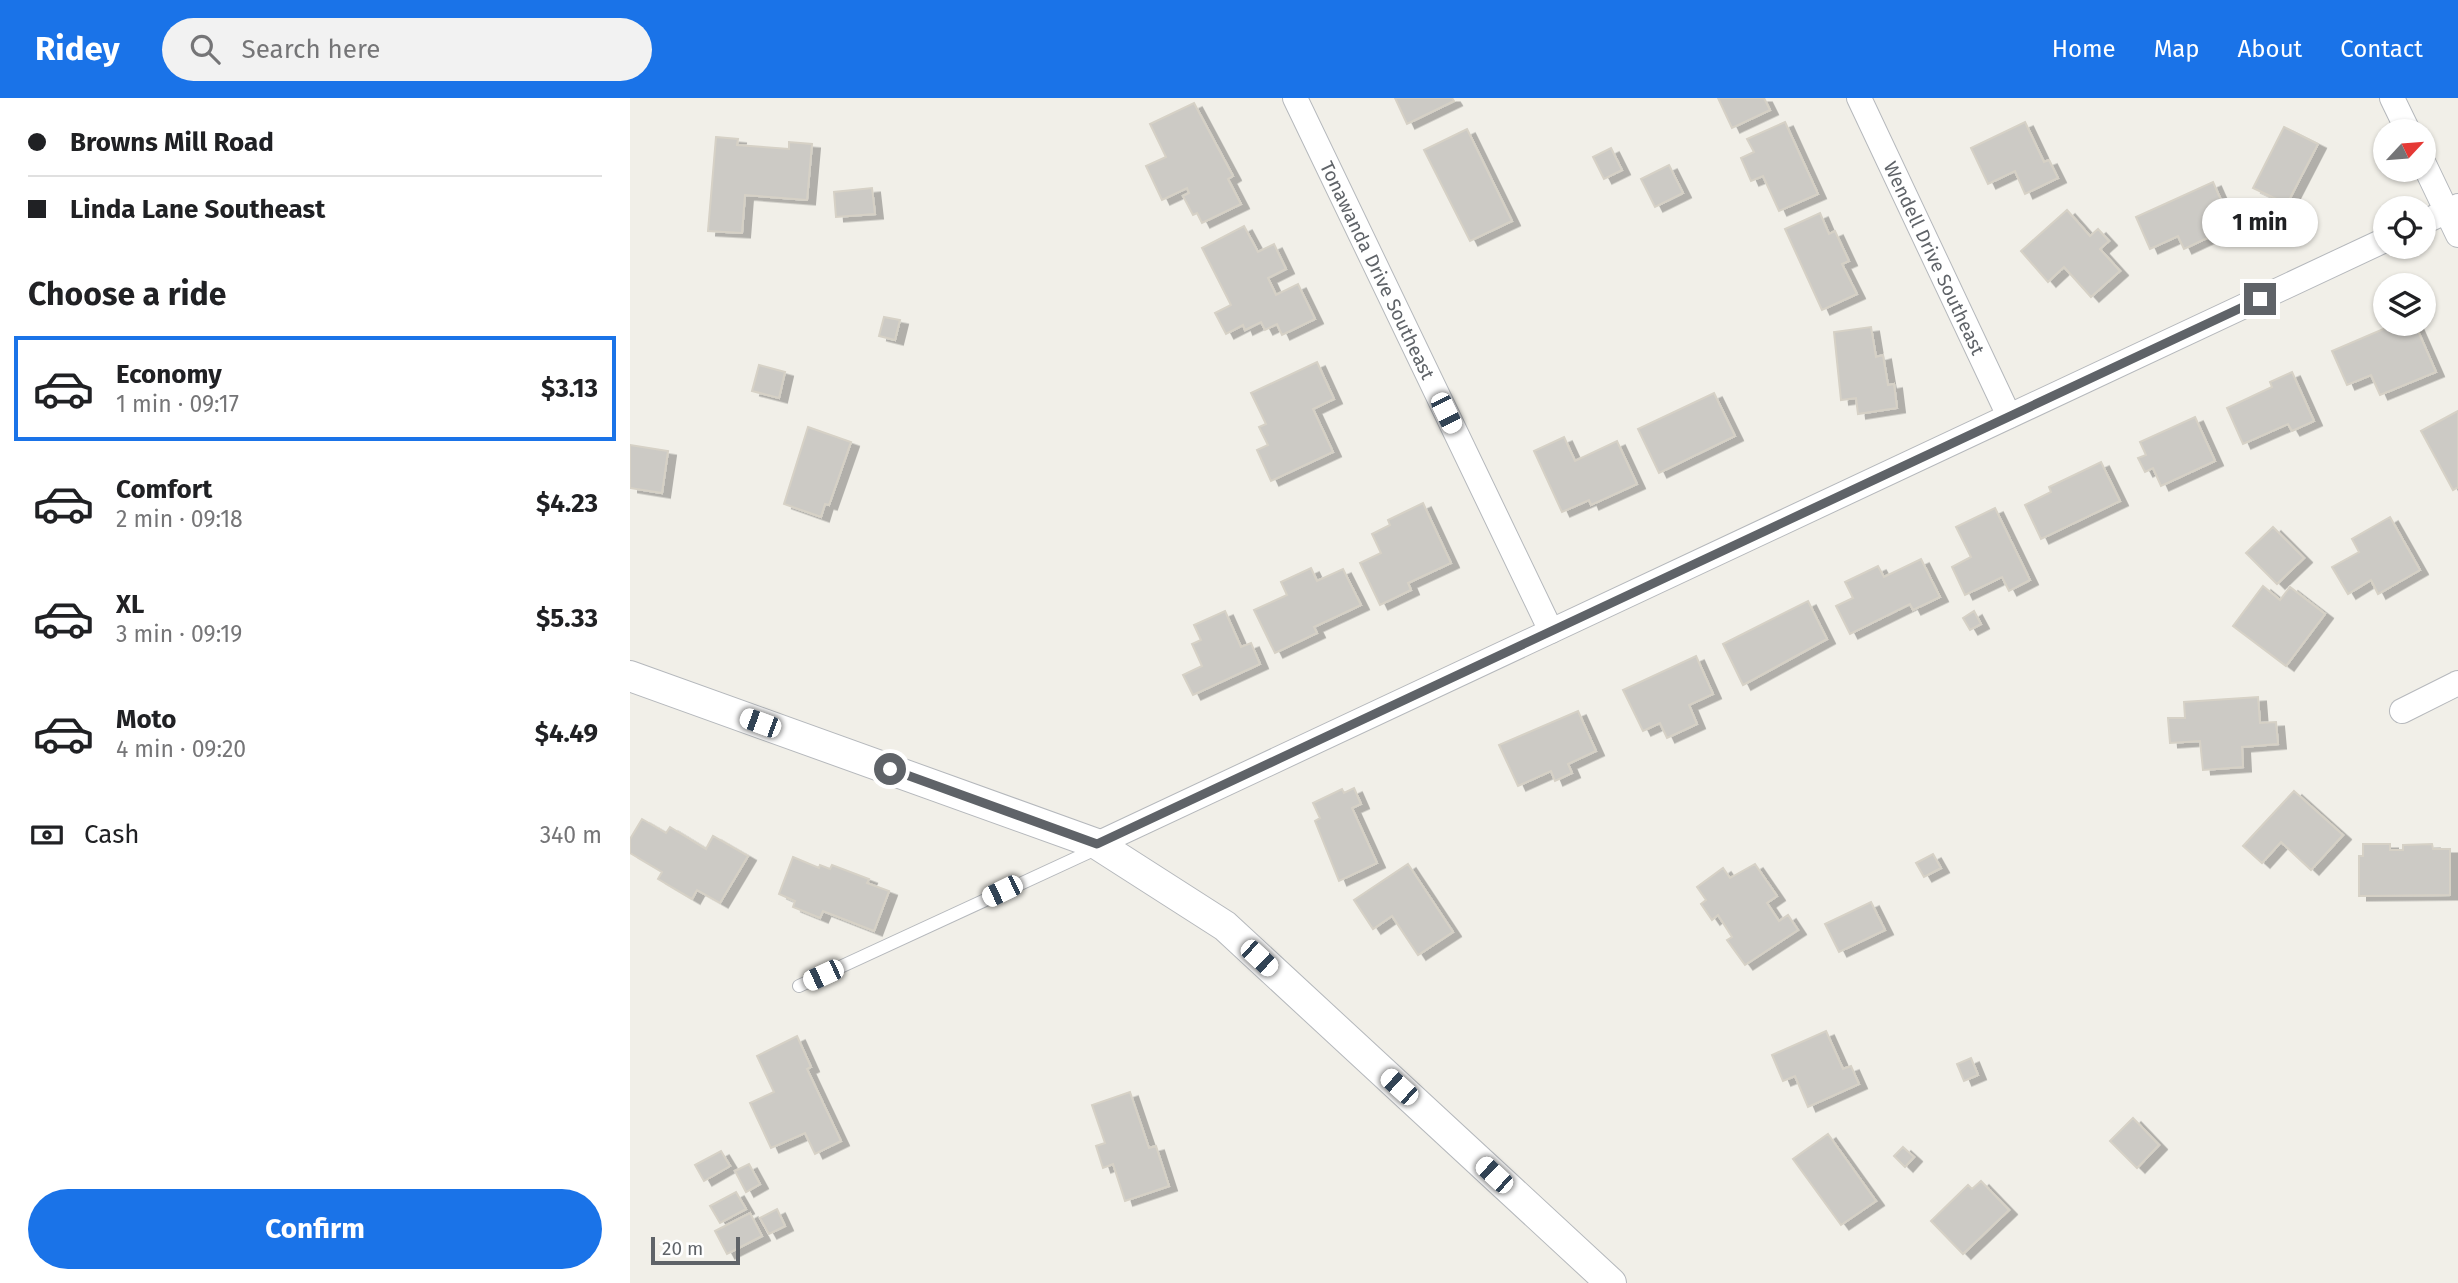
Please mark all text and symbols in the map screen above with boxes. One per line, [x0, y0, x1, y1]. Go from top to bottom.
search box [162, 18, 652, 81]
text: Ridey [35, 29, 120, 69]
icon: search [186, 30, 224, 68]
text: Search here [242, 34, 380, 65]
text: Home [2052, 35, 2116, 63]
text: Map [2154, 35, 2200, 63]
text: About [2238, 35, 2302, 63]
text: Contact [2340, 35, 2423, 63]
north arrow [2373, 119, 2436, 182]
map controls [2373, 119, 2436, 336]
text: Browns Mill Road [70, 127, 274, 158]
street label: Tonawanda Drive Southeast [1315, 158, 1439, 383]
street label: Wendell Drive Southeast [1879, 158, 1990, 359]
text: Linda Lane Southeast [70, 194, 325, 225]
button: locate [2373, 196, 2436, 259]
callout: 1 min [2202, 198, 2318, 246]
text: 1 min [2232, 208, 2288, 236]
button: layers [2373, 273, 2436, 336]
text: Choose a ride [28, 275, 226, 313]
route end [2244, 283, 2276, 315]
icon: car [32, 357, 95, 420]
text: Economy [116, 359, 222, 390]
text: $3.13 [541, 373, 598, 404]
text: 1 min · 09:17 [116, 390, 239, 418]
car [1428, 390, 1465, 436]
icon: car [32, 472, 95, 535]
text: Comfort [116, 474, 212, 505]
text: $4.23 [536, 488, 598, 519]
text: 2 min · 09:18 [116, 505, 243, 533]
icon: car [32, 587, 95, 650]
text: XL [116, 589, 144, 620]
text: $5.33 [536, 603, 598, 634]
text: 3 min · 09:19 [116, 620, 242, 648]
icon: car [32, 702, 95, 765]
text: Moto [116, 704, 176, 735]
car [737, 706, 784, 740]
text: $4.49 [535, 718, 598, 749]
text: 4 min · 09:20 [116, 735, 246, 763]
route start [874, 753, 906, 785]
icon: cash [28, 816, 66, 854]
text: Cash [84, 819, 140, 850]
text: 340 m [540, 821, 602, 849]
car [979, 872, 1026, 910]
car [1237, 936, 1282, 980]
car [800, 957, 847, 993]
car [1377, 1065, 1422, 1109]
car [1472, 1153, 1517, 1197]
button: Confirm [28, 1189, 602, 1269]
scale bar [651, 1234, 740, 1266]
text: 20 m [662, 1237, 703, 1260]

